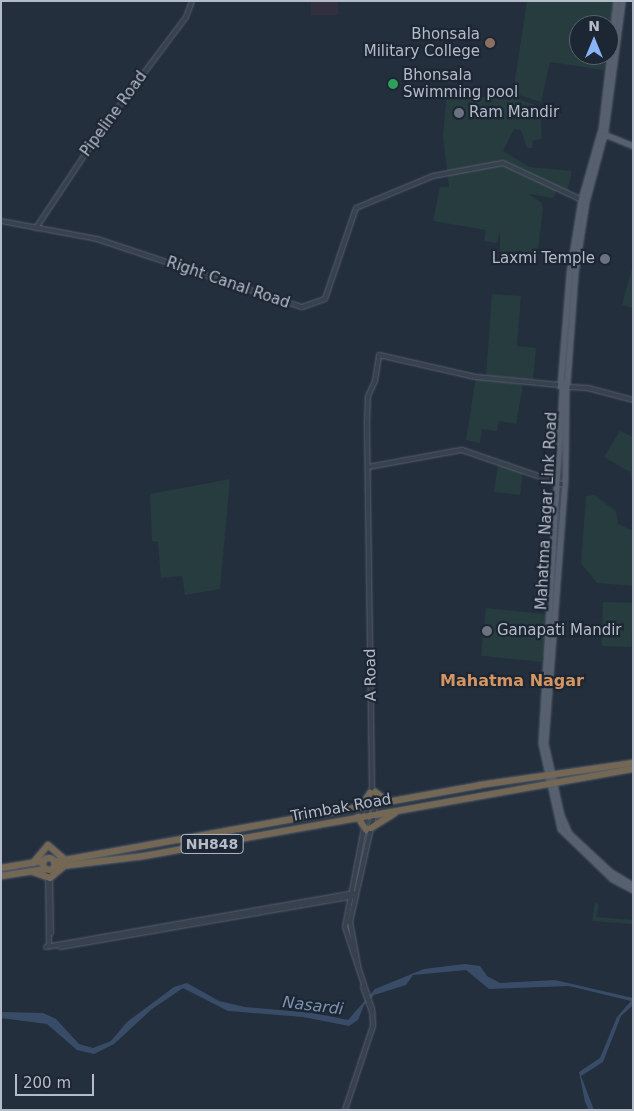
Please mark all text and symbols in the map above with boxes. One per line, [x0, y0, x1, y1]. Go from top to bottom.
north arrow [569, 15, 619, 65]
text: N [588, 18, 600, 34]
place label: Bhonsala Military College [364, 25, 480, 60]
marker: Bhonsala Military College [484, 37, 496, 49]
place label: Bhonsala Swimming pool [403, 66, 518, 101]
street label: Pipeline Road [77, 68, 151, 160]
marker: Bhonsala Swimming pool [387, 78, 399, 90]
place label: Ram Mandir [469, 104, 559, 122]
marker: Ram Mandir [453, 107, 465, 119]
place label: Laxmi Temple [492, 250, 595, 268]
street label: Right Canal Road [164, 253, 292, 313]
marker: Laxmi Temple [599, 253, 611, 265]
street label: Mahatma Nagar Link Road [533, 411, 561, 611]
place label: Ganapati Mandir [497, 622, 622, 640]
marker: Ganapati Mandir [481, 625, 493, 637]
street label: A Road [362, 649, 380, 701]
district label: Mahatma Nagar [440, 671, 584, 691]
street label: Trimbak Road [289, 790, 393, 826]
road number: NH848 [180, 832, 244, 856]
water label: Nasardi [282, 993, 344, 1019]
scale bar [18, 1064, 96, 1096]
text: 200 m [23, 1074, 71, 1092]

